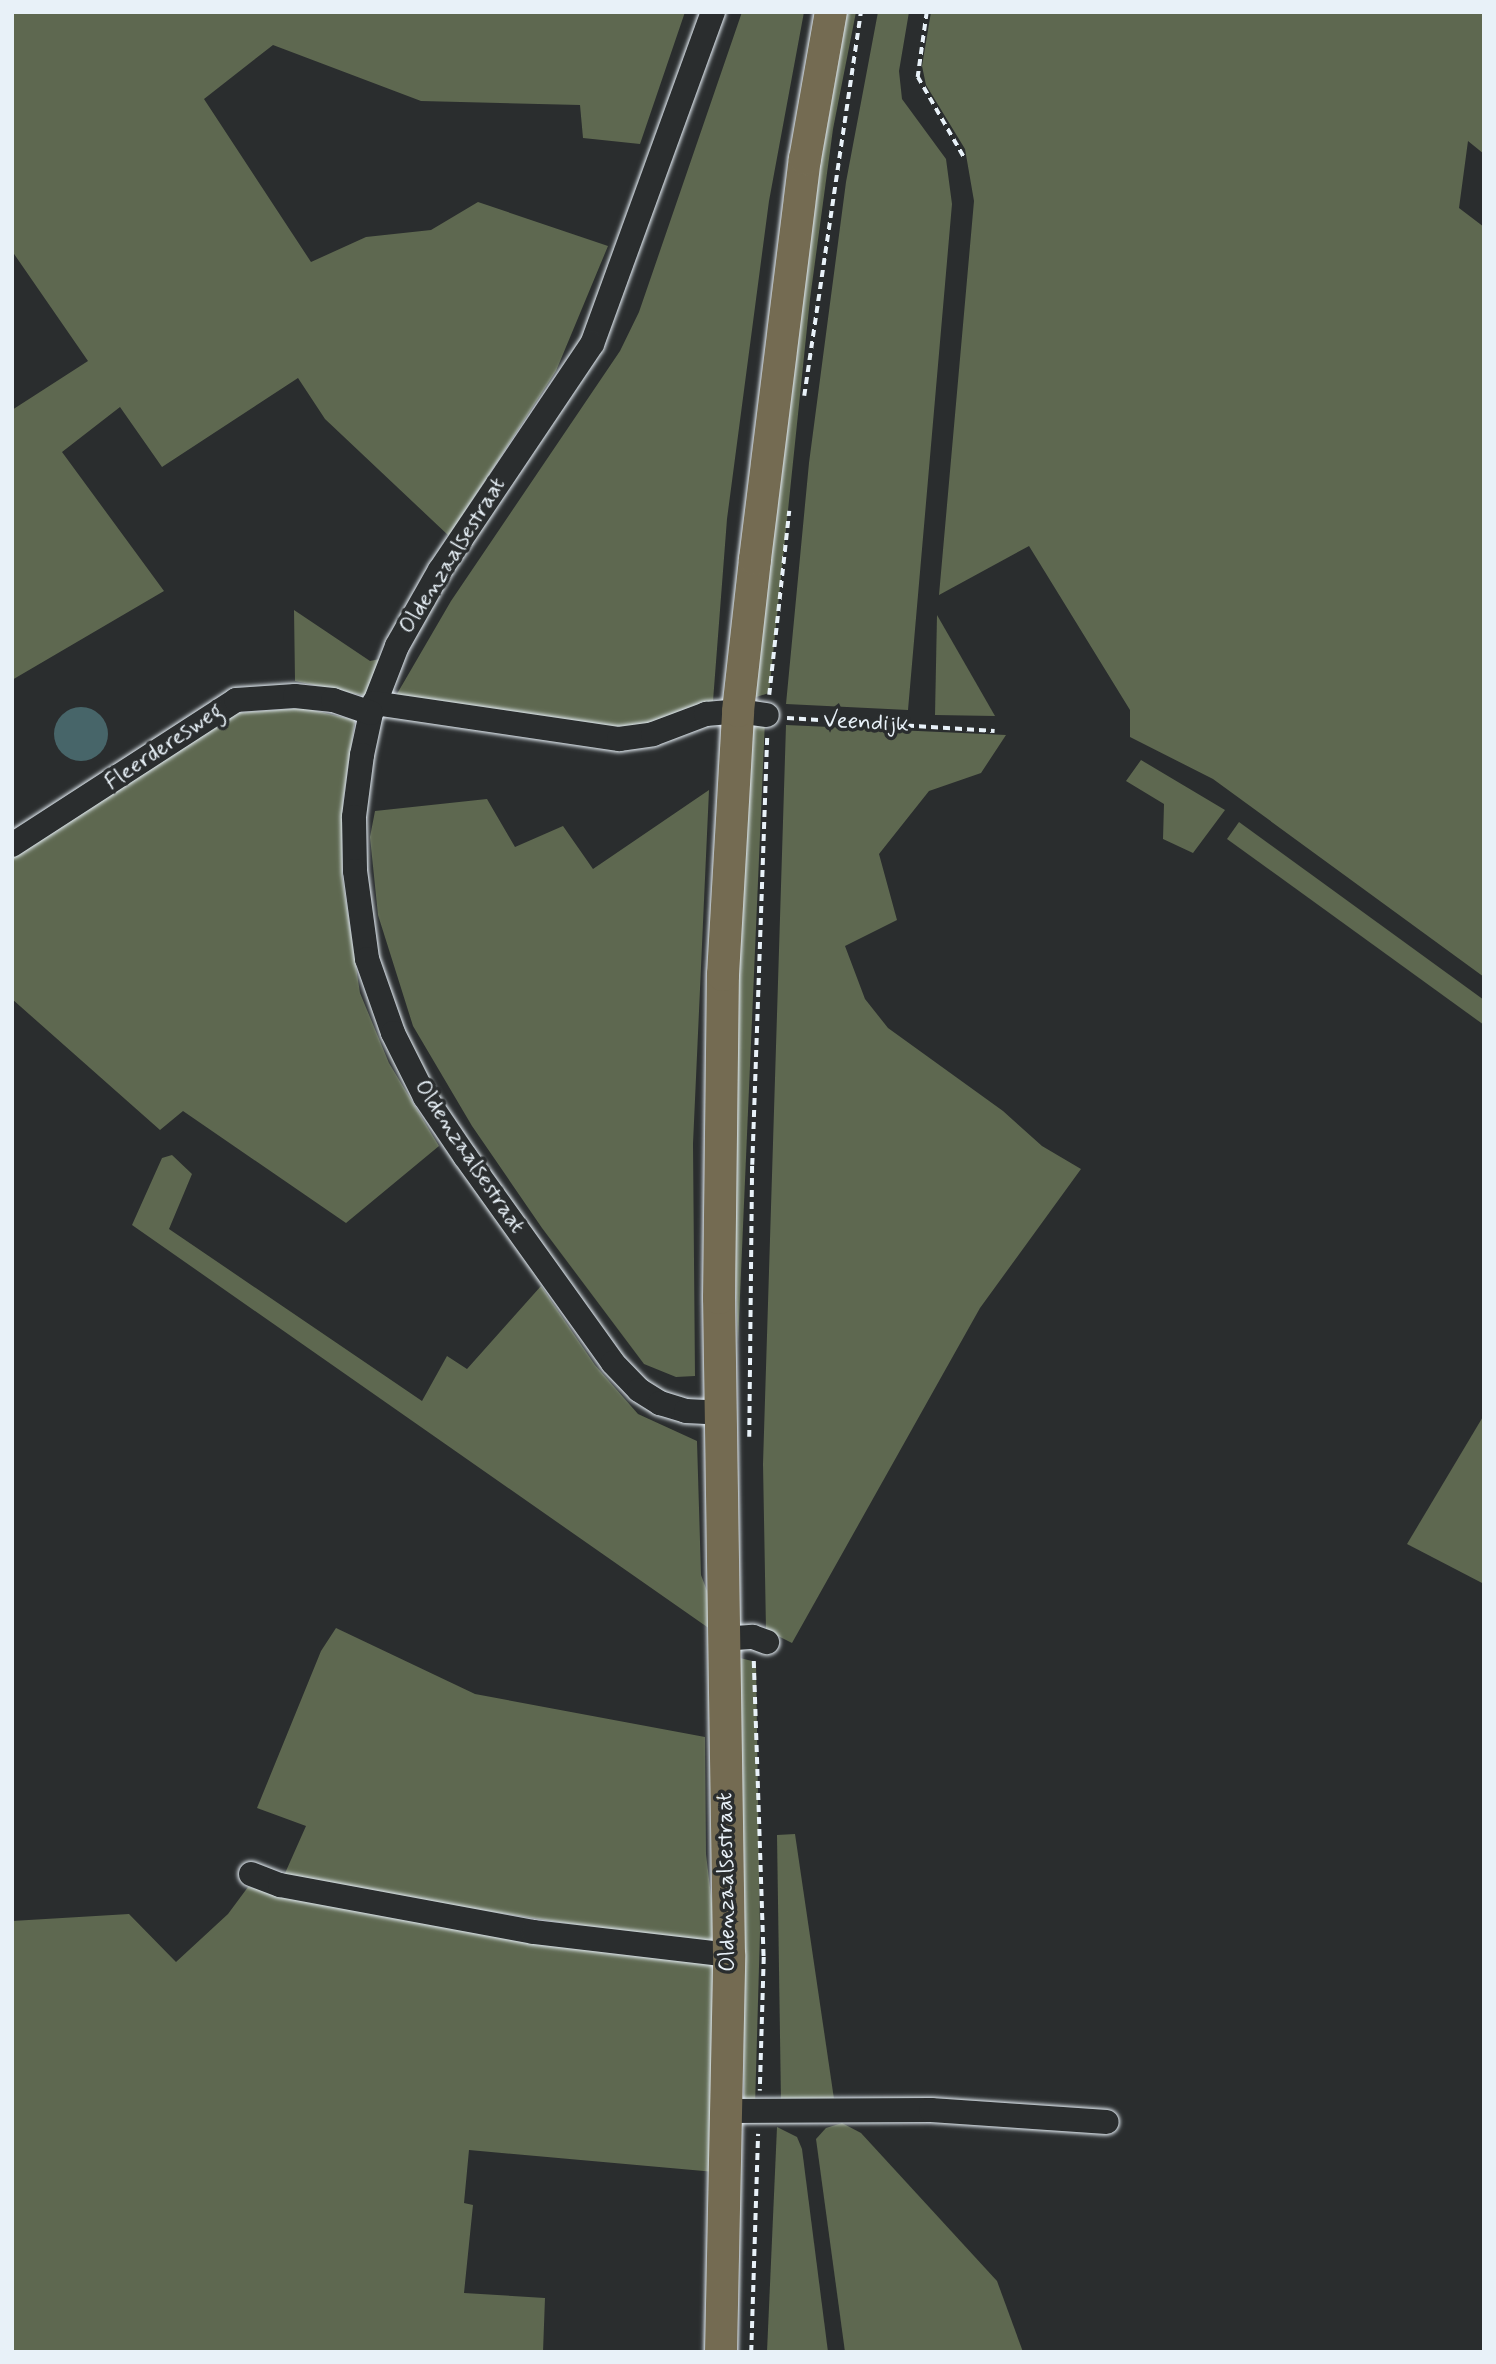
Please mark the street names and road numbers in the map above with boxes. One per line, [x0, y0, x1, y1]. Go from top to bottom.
street label: Oldenzaalsestraat [394, 473, 512, 639]
street label: Fleerderesweg [100, 697, 228, 797]
street label: Veendijk [822, 707, 910, 739]
street label: Oldenzaalsestraat [407, 1075, 531, 1239]
street label: Oldenzaalsestraat [712, 1792, 742, 1972]

